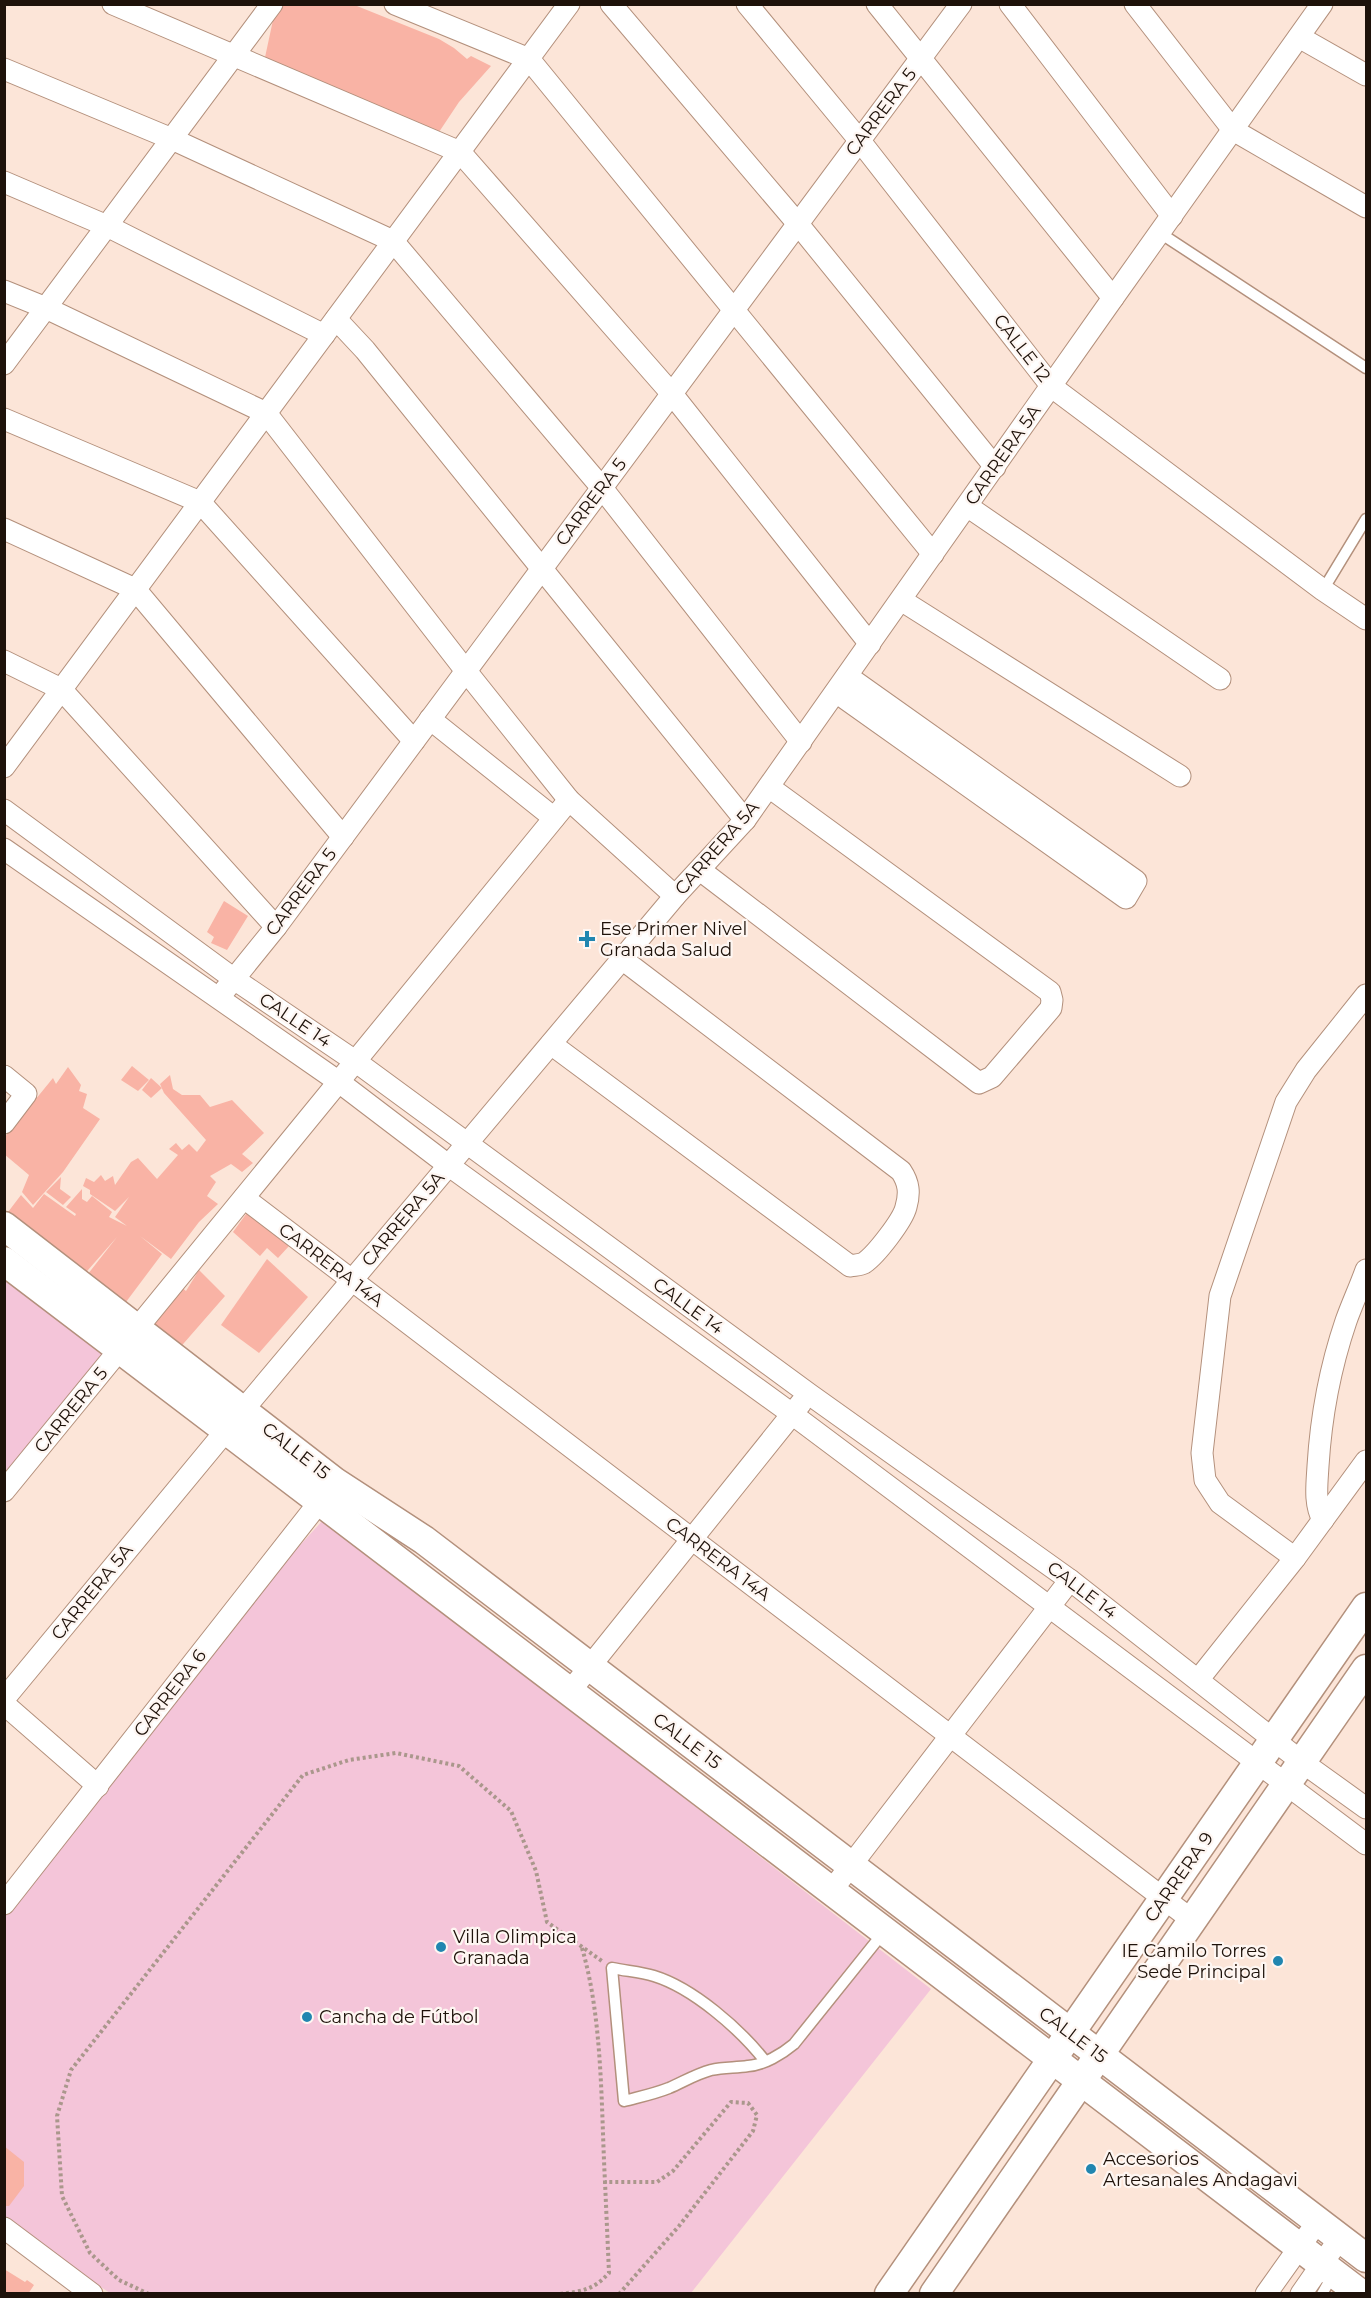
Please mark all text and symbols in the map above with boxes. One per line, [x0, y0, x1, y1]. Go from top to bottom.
street label: CARRERA 5 [841, 64, 921, 160]
street label: CALLE 12 [989, 310, 1055, 386]
street label: CARRERA 5A [960, 401, 1046, 509]
street label: CARRERA 5 [551, 454, 631, 550]
street label: CARRERA 5A [670, 797, 764, 899]
street label: CARRERA 5 [261, 844, 341, 940]
place label: Ese Primer Nivel Granada Salud [600, 918, 747, 961]
marker: Ese Primer Nivel Granada Salud [578, 930, 596, 948]
street label: CALLE 14 [255, 988, 335, 1052]
street label: CARRERA 5A [357, 1167, 449, 1271]
street label: CARRERA 14A [274, 1218, 388, 1312]
street label: CALLE 14 [648, 1273, 728, 1339]
street label: CARRERA 5 [30, 1363, 112, 1457]
street label: CALLE 15 [258, 1418, 334, 1484]
street label: CARRERA 14A [661, 1512, 775, 1606]
street label: CARRERA 5A [47, 1539, 137, 1644]
street label: CALLE 14 [1043, 1557, 1121, 1623]
street label: CARRERA 6 [129, 1645, 211, 1741]
street label: CALLE 15 [648, 1708, 726, 1774]
street label: CARRERA 9 [1140, 1828, 1218, 1926]
place label: Villa Olimpica Granada [453, 1926, 577, 1969]
marker: Villa Olimpica Granada [434, 1940, 448, 1954]
place label: IE Camilo Torres Sede Principal [1121, 1940, 1266, 1983]
marker: IE Camilo Torres Sede Principal [1271, 1954, 1285, 1968]
street label: CALLE 15 [1034, 2002, 1112, 2068]
place label: Cancha de Fútbol [319, 2006, 479, 2028]
marker: Cancha de Fútbol [300, 2010, 314, 2024]
place label: Accesorios Artesanales Andagavi [1103, 2148, 1298, 2191]
marker: Accesorios Artesanales Andagavi [1084, 2162, 1098, 2176]

